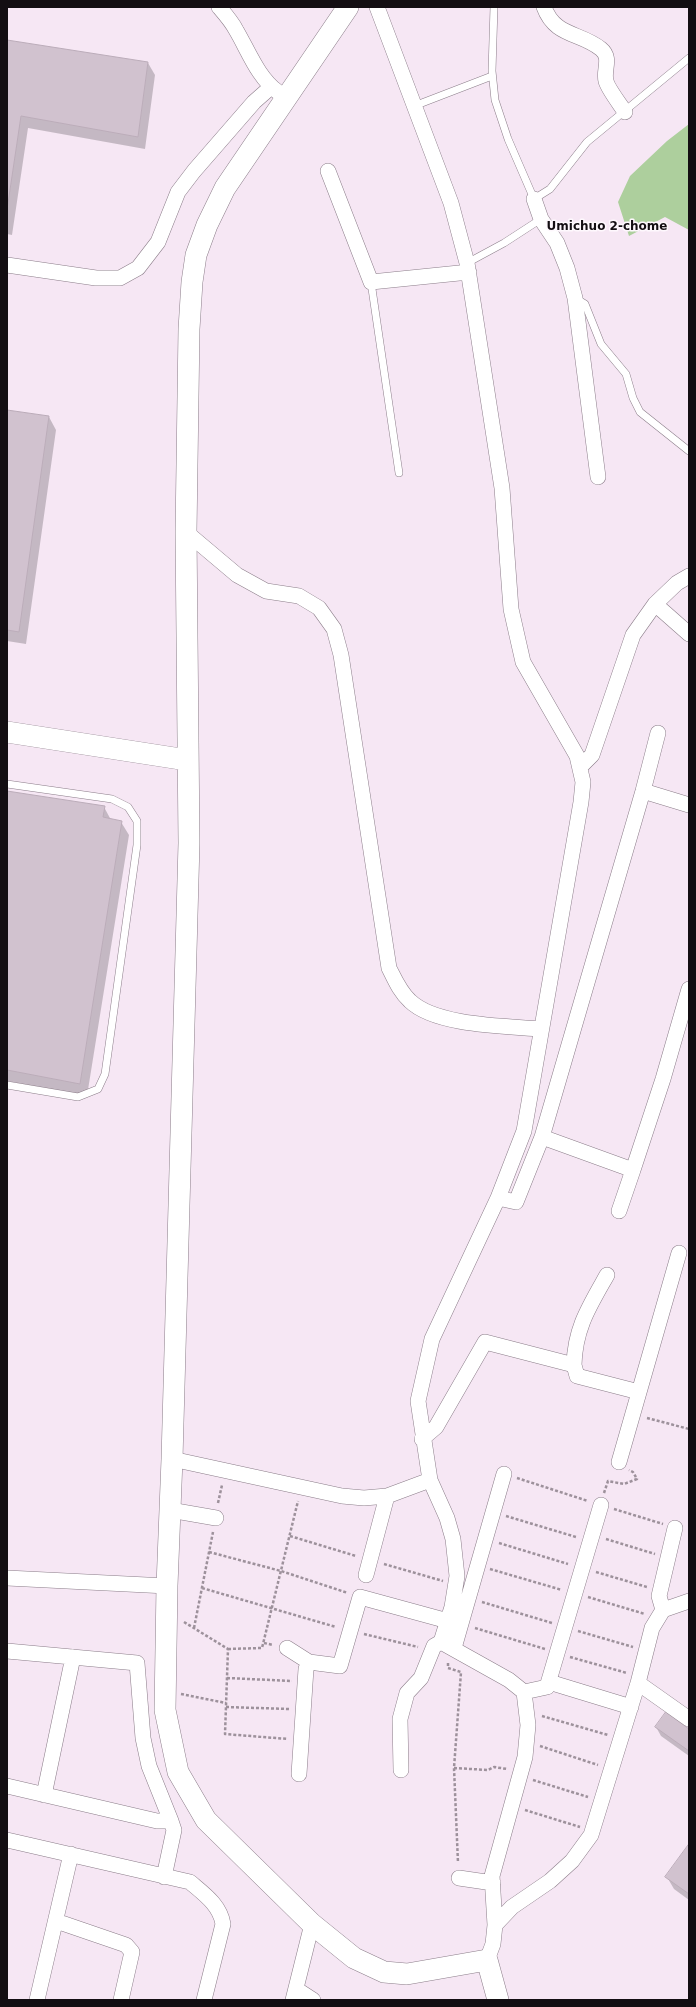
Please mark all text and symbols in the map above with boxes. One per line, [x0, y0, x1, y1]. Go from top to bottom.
district label: Umichuo 2-chome [547, 220, 667, 234]

